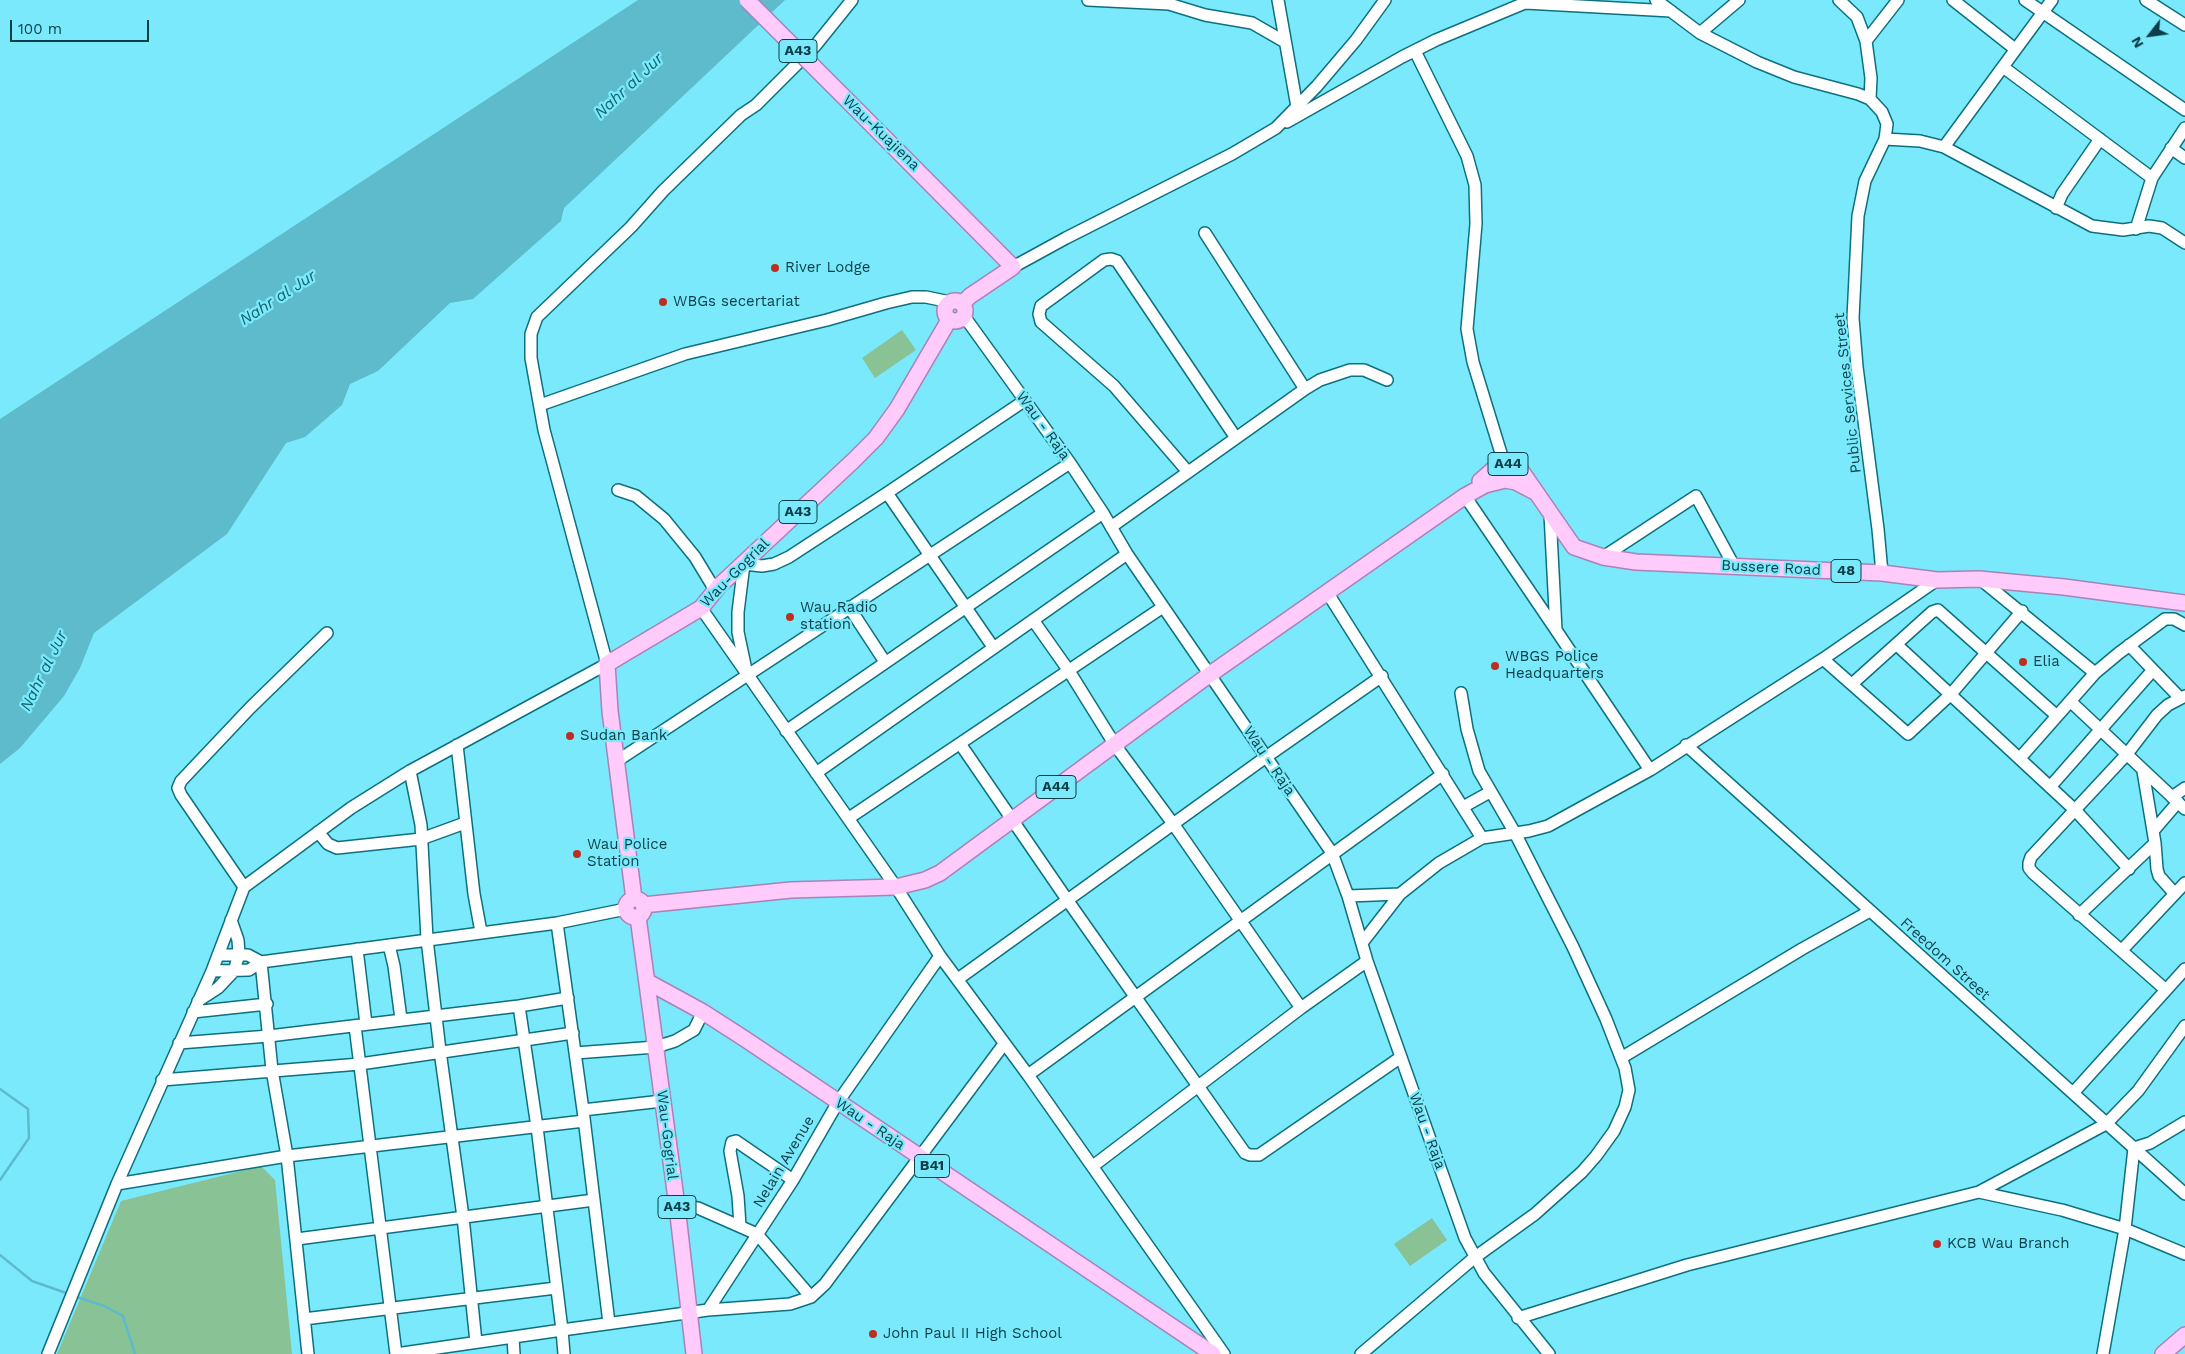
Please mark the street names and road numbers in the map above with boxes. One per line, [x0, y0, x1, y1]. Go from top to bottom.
road number: A43 [779, 40, 817, 62]
street label: Wau-Kuajiena [838, 92, 924, 174]
street label: Public Services Street [1831, 312, 1865, 474]
street label: Wau - Raja [1012, 388, 1074, 464]
road number: A44 [1488, 452, 1528, 476]
road number: A43 [779, 501, 817, 524]
street label: Wau-Gogrial [697, 535, 773, 611]
street label: Bussere Road [1721, 556, 1821, 580]
road number: 48 [1831, 560, 1861, 582]
street label: Wau - Raja [1239, 723, 1299, 799]
road number: A44 [1036, 776, 1076, 799]
street label: Freedom Street [1896, 914, 1994, 1004]
street label: Wau-Gogrial [653, 1089, 681, 1181]
street label: Wau - Raja [1405, 1090, 1449, 1172]
street label: Wau - Raja [832, 1094, 908, 1154]
street label: Nelain Avenue [749, 1113, 819, 1211]
road number: B41 [914, 1154, 950, 1178]
road number: A43 [658, 1196, 696, 1218]

